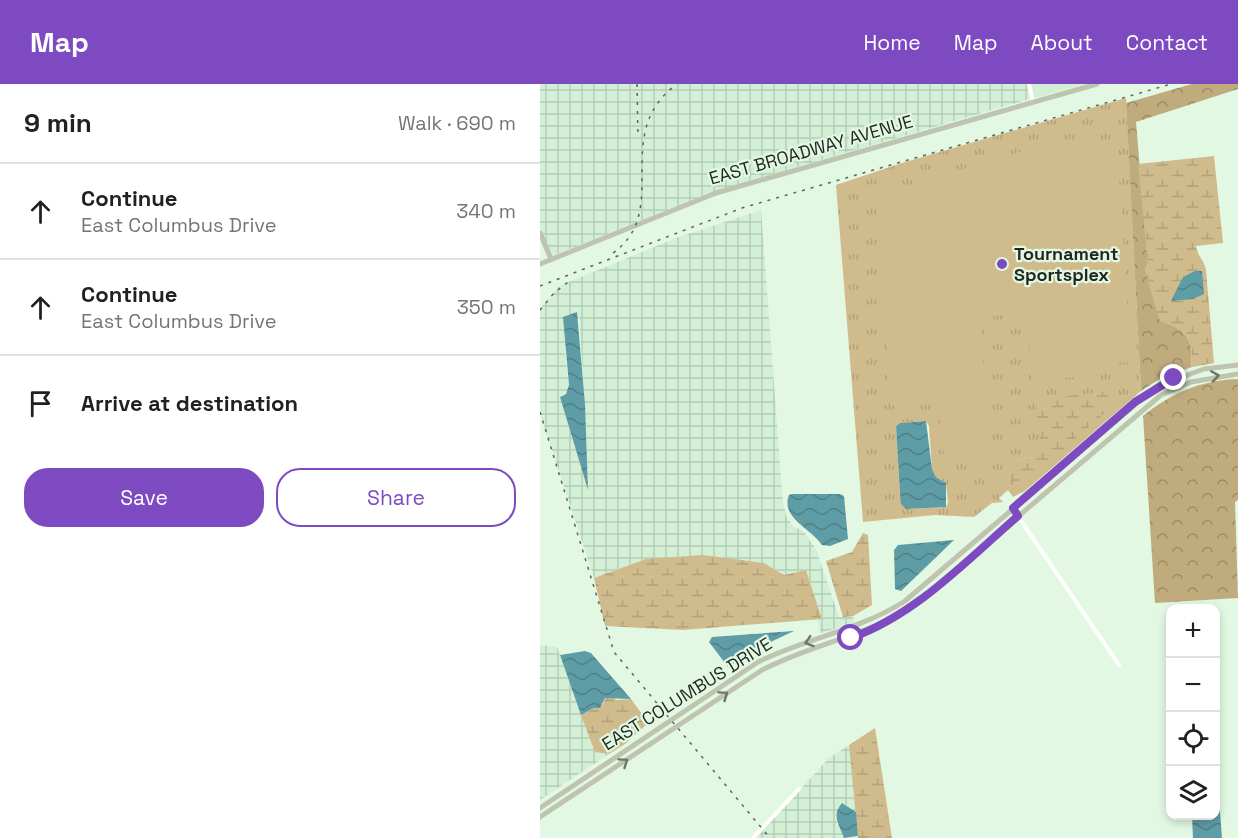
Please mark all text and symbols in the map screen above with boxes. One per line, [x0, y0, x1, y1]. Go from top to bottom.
text: Map [30, 24, 89, 60]
text: Home [863, 29, 921, 56]
text: Map [954, 29, 998, 56]
text: About [1031, 29, 1093, 56]
text: Contact [1126, 29, 1208, 56]
text: 9 min [24, 106, 92, 140]
street label: EAST BROADWAY AVENUE [706, 109, 915, 190]
text: Walk · 690 m [398, 110, 516, 136]
text: Continue [81, 184, 177, 212]
icon: ahead [24, 195, 57, 228]
text: 340 m [456, 198, 516, 224]
text: East Columbus Drive [81, 212, 277, 238]
place label: Tournament Sportsplex [1014, 242, 1118, 286]
marker: Tournament Sportsplex [995, 257, 1009, 271]
text: Continue [81, 280, 177, 308]
icon: ahead [24, 291, 57, 324]
text: 350 m [457, 294, 516, 320]
text: East Columbus Drive [81, 308, 277, 334]
route end [1160, 364, 1186, 390]
one-way arrow [1211, 371, 1220, 383]
icon: arrive [24, 387, 57, 420]
text: Arrive at destination [81, 389, 298, 417]
button: Save [24, 468, 264, 527]
button: Share [276, 468, 516, 527]
map controls [1166, 604, 1220, 820]
button: + [1166, 604, 1220, 658]
route start [837, 624, 863, 650]
street label: EAST COLUMBUS DRIVE [598, 632, 776, 755]
one-way arrow [804, 634, 815, 647]
button: − [1166, 658, 1220, 712]
one-way arrow [717, 691, 728, 702]
button: locate [1166, 712, 1220, 766]
one-way arrow [617, 758, 628, 769]
button: layers [1166, 766, 1220, 820]

